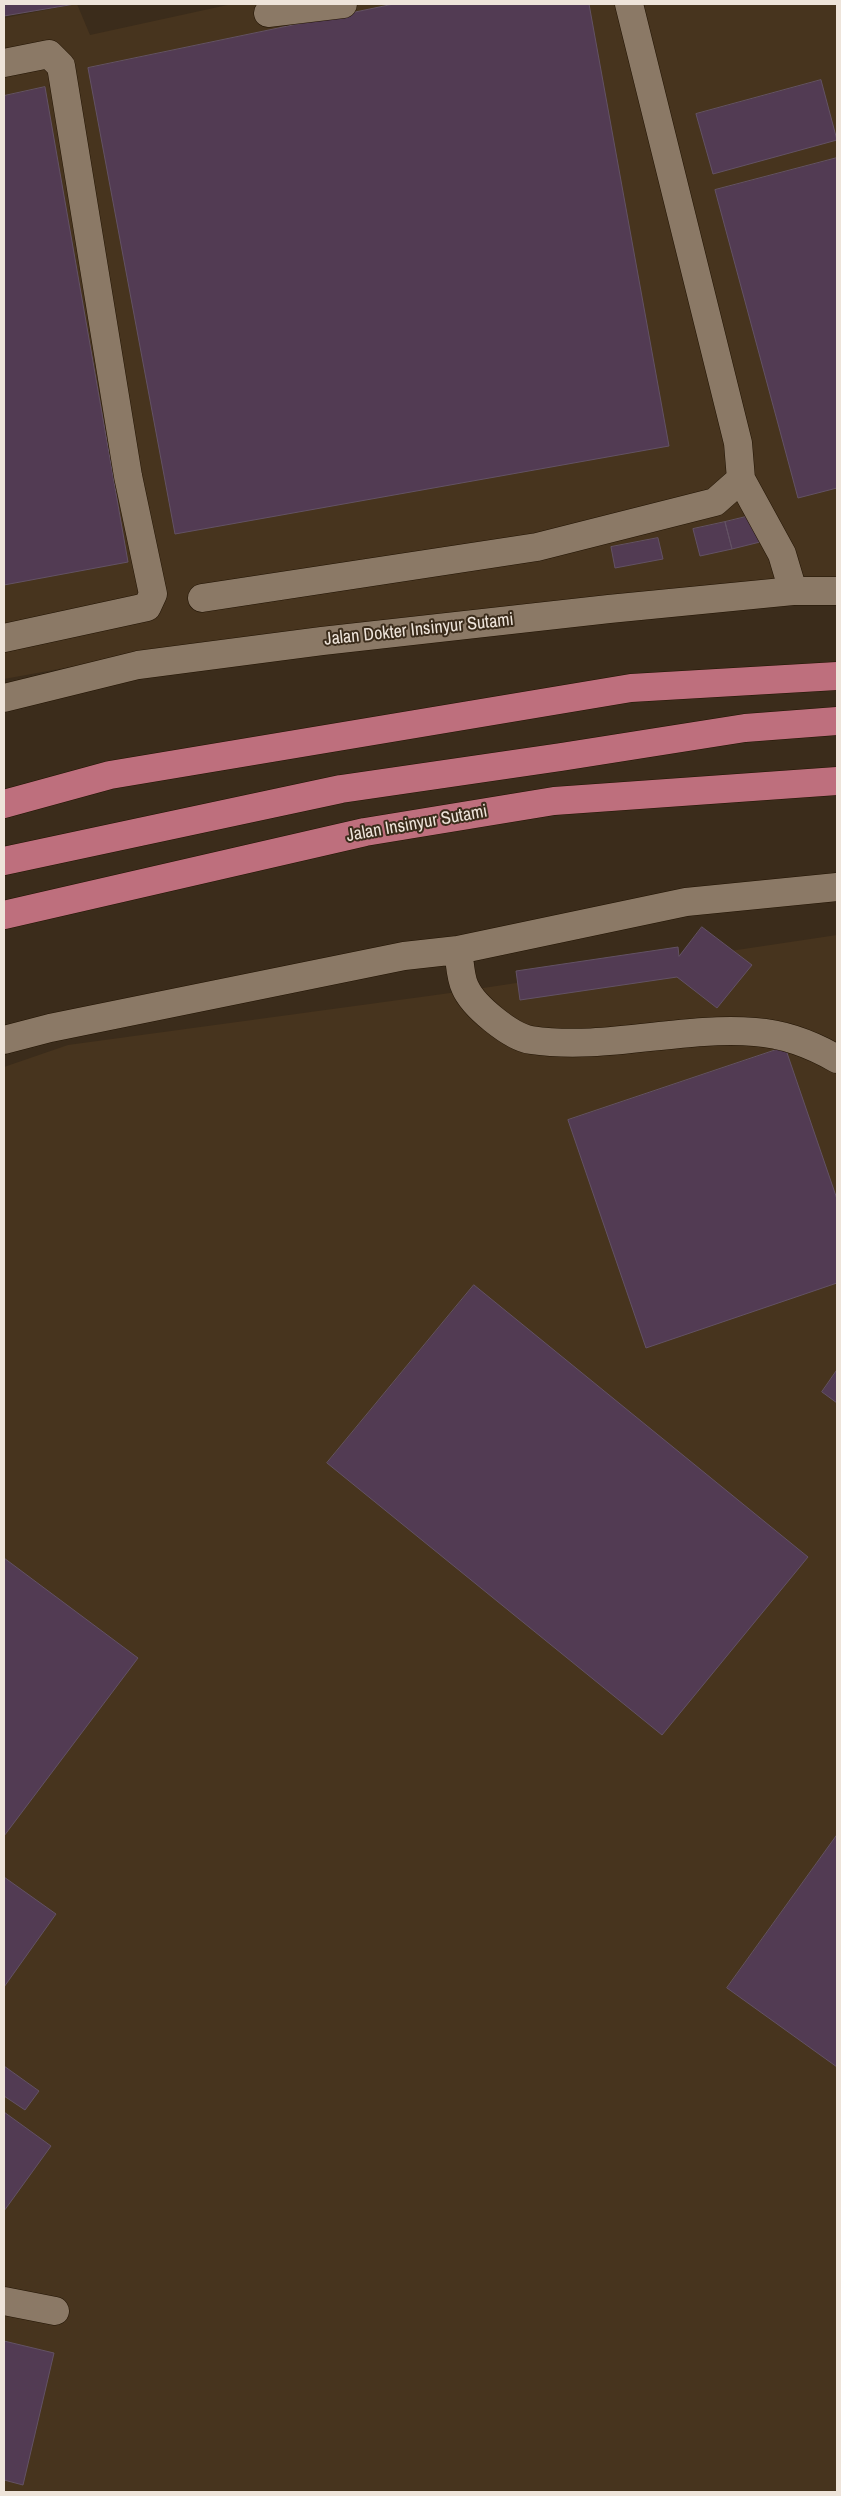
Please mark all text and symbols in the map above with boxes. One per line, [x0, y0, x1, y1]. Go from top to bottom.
street label: Jalan Dokter Insinyur Sutami [323, 609, 515, 651]
street label: Jalan Insinyur Sutami [345, 801, 489, 847]

